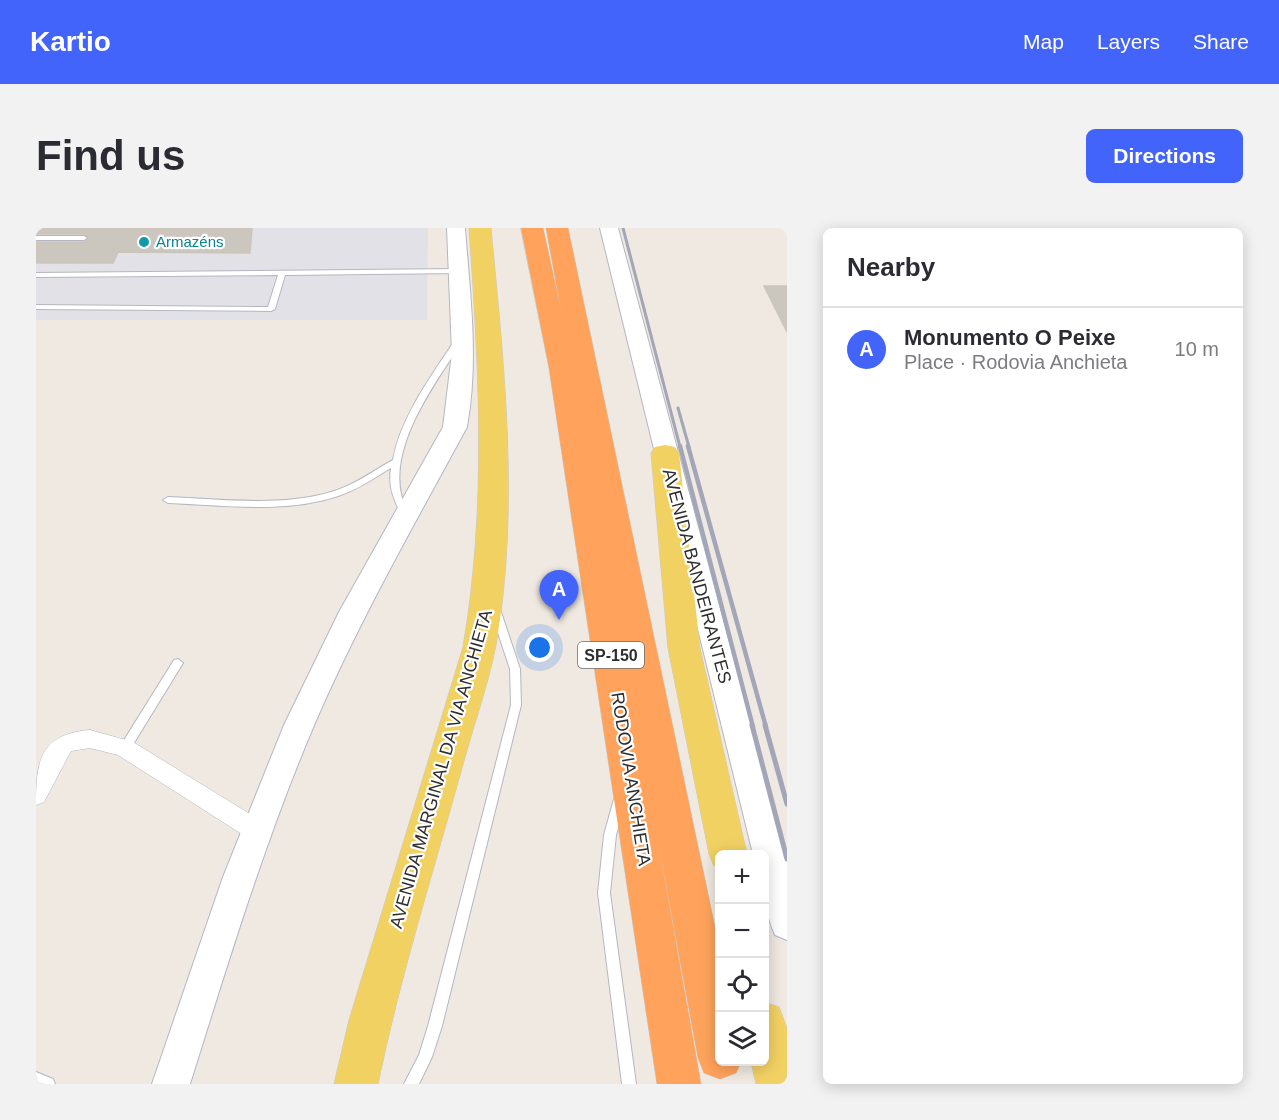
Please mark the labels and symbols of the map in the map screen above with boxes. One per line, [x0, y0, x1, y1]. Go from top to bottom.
place label: Armazéns [156, 233, 224, 250]
marker: Armazéns [137, 235, 151, 249]
street label: AVENIDA BANDEIRANTES [659, 466, 735, 686]
pin: A [540, 570, 578, 620]
street label: AVENIDA MARGINAL DA VIA ANCHIETA [386, 607, 496, 931]
your location [525, 633, 554, 662]
road number: SP-150 [578, 642, 644, 668]
street label: RODOVIA ANCHIETA [607, 691, 655, 867]

